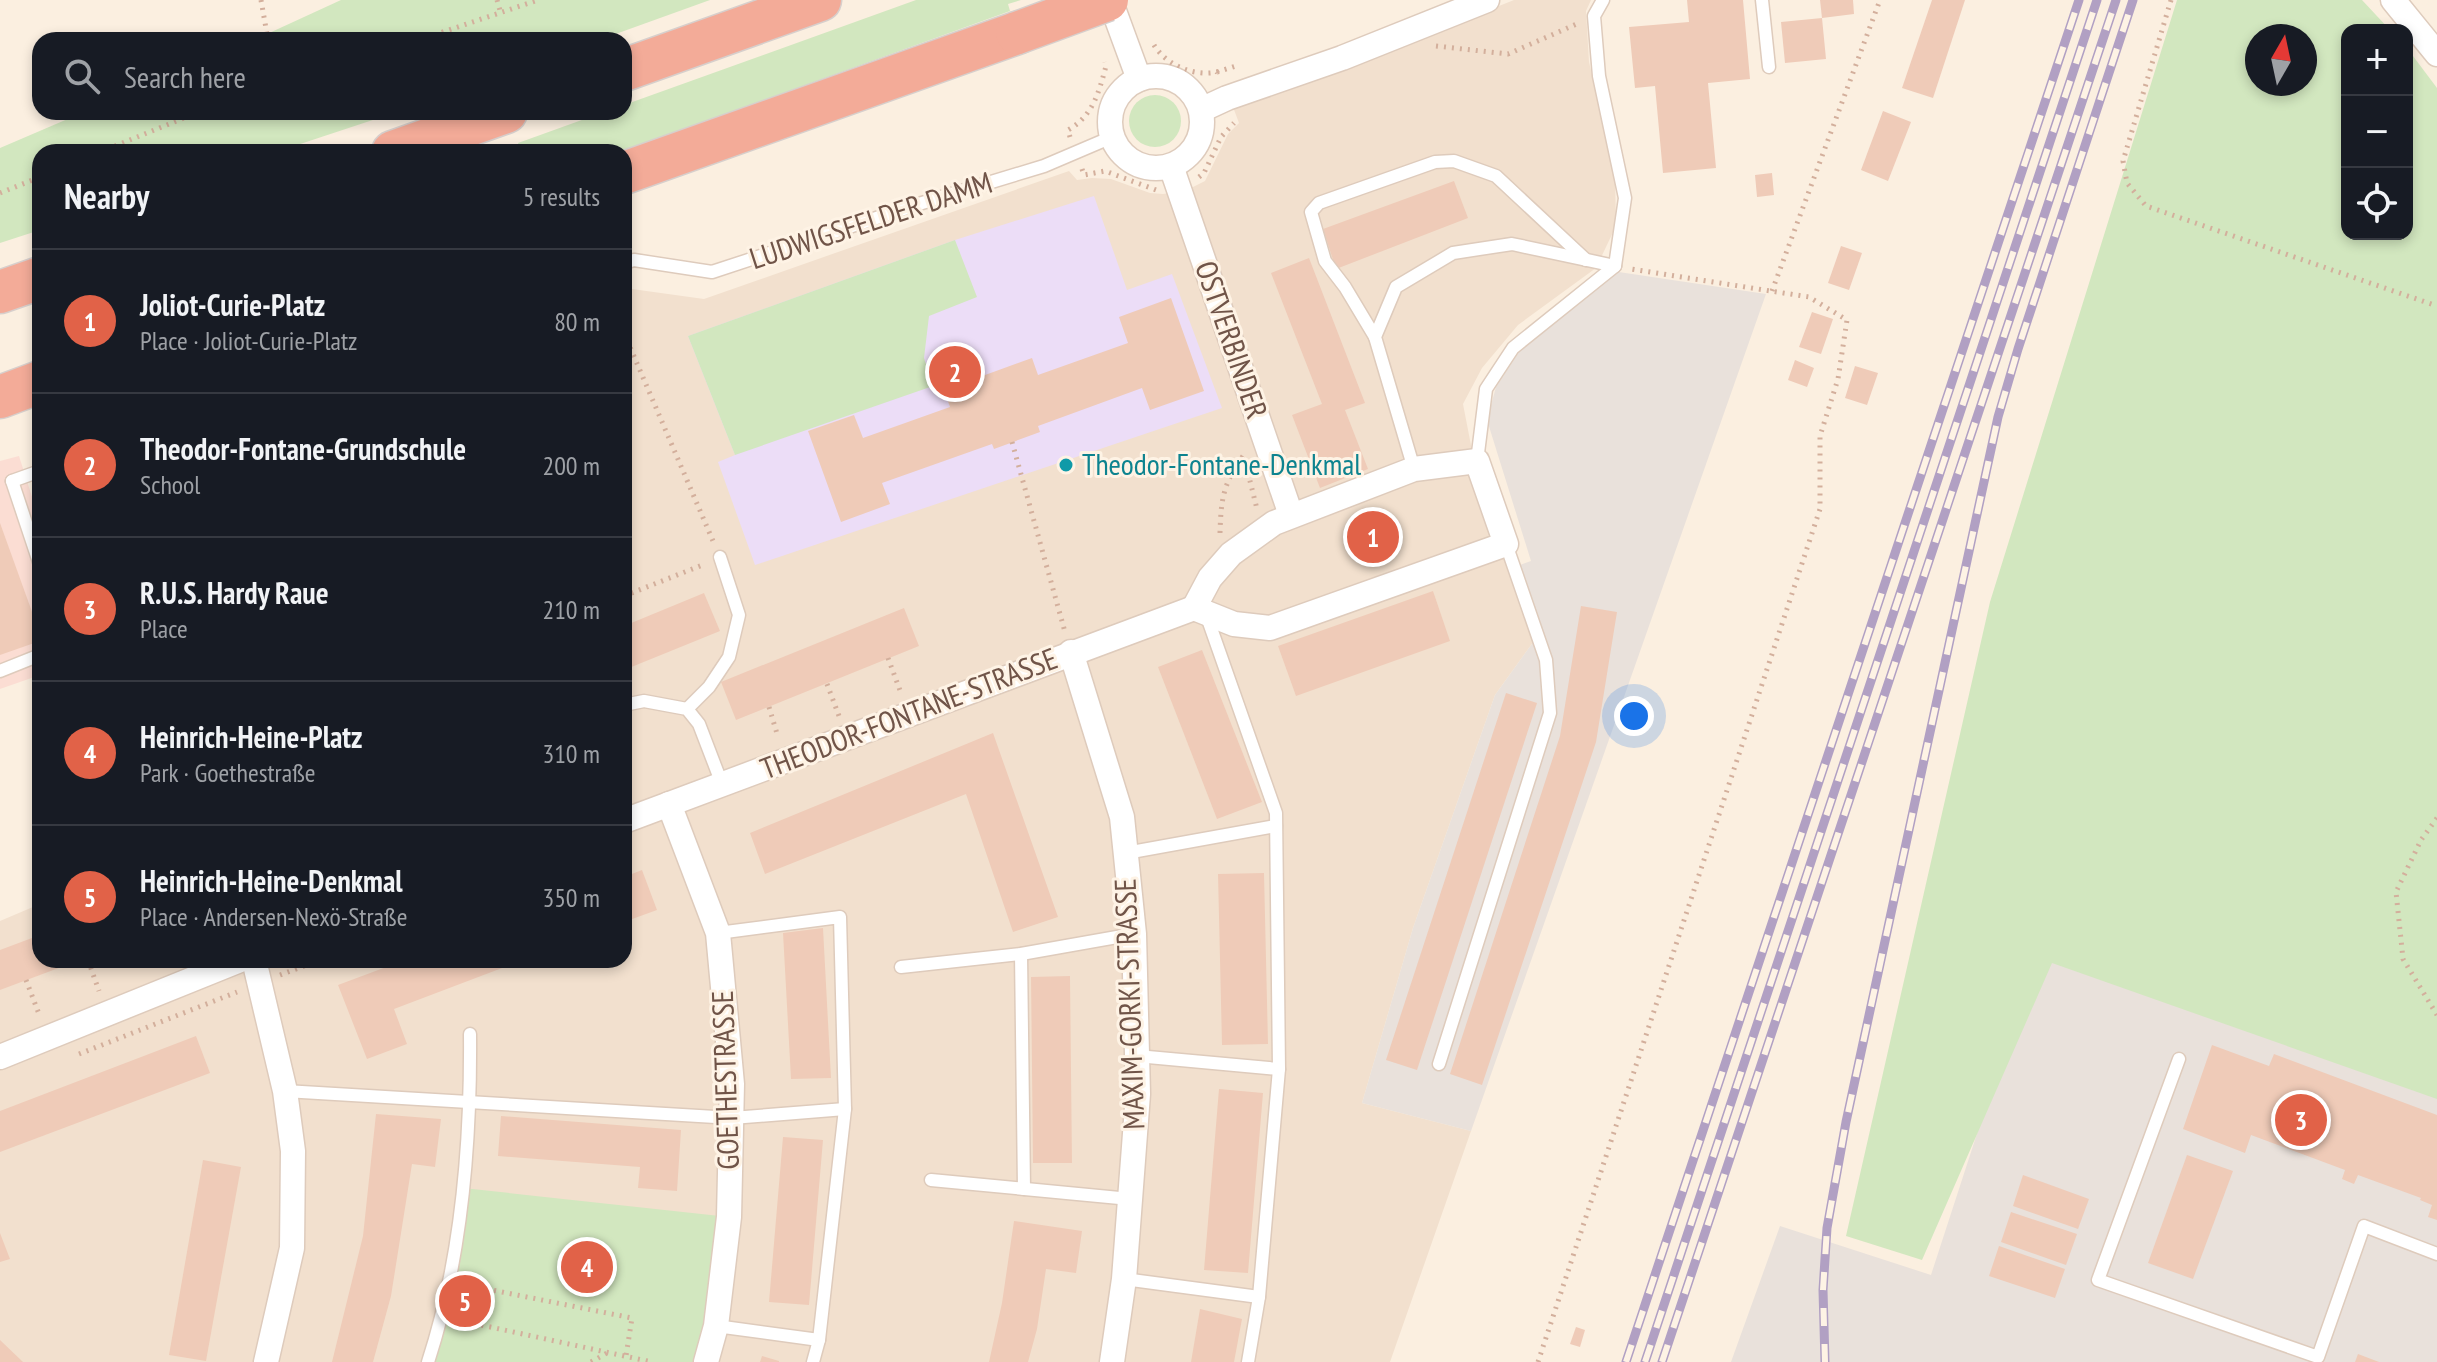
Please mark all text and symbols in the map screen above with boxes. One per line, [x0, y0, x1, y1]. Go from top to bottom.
north arrow [2245, 24, 2317, 96]
map controls [2341, 24, 2413, 240]
button: + [2341, 24, 2413, 96]
search box [32, 32, 632, 120]
icon: search [60, 54, 104, 98]
text: Search here [124, 57, 246, 96]
button: − [2341, 96, 2413, 168]
street label: LUDWIGSFELDER DAMM [744, 162, 997, 277]
button: locate [2341, 168, 2413, 240]
text: Nearby [64, 174, 149, 218]
text: 5 results [523, 180, 600, 213]
street label: OSTVERBINDER [1187, 256, 1278, 423]
text: Joliot-Curie-Platz [140, 285, 325, 324]
text: 1 [84, 305, 96, 338]
text: 80 m [554, 305, 600, 338]
text: Place · Joliot-Curie-Platz [140, 324, 357, 357]
pin: 2 [929, 342, 981, 402]
text: Theodor-Fontane-Grundschule [140, 429, 466, 468]
place label: Theodor-Fontane-Denkmal [1082, 444, 1361, 483]
text: 2 [84, 449, 96, 482]
text: 200 m [542, 449, 600, 482]
marker: Theodor-Fontane-Denkmal [1057, 456, 1075, 474]
text: School [140, 468, 200, 501]
pin: 1 [1347, 507, 1399, 567]
text: R.U.S. Hardy Raue [140, 573, 329, 612]
text: 3 [84, 593, 96, 626]
text: 210 m [542, 593, 600, 626]
text: Place [140, 612, 188, 645]
street label: THEODOR-FONTANE-STRASSE [755, 638, 1062, 787]
your location [1614, 696, 1654, 736]
text: Heinrich-Heine-Platz [140, 717, 362, 756]
text: 4 [84, 737, 96, 770]
text: 310 m [542, 737, 600, 770]
text: Park · Goethestraße [140, 756, 316, 789]
text: Heinrich-Heine-Denkmal [140, 861, 403, 900]
street label: MAXIM-GORKI-STRASSE [1105, 878, 1152, 1130]
text: 5 [84, 881, 96, 914]
text: 350 m [542, 881, 600, 914]
text: Place · Andersen-Nexö-Straße [140, 900, 407, 933]
street label: GOETHESTRASSE [702, 990, 747, 1170]
pin: 3 [2275, 1090, 2327, 1150]
pin: 4 [561, 1237, 613, 1297]
pin: 5 [439, 1271, 491, 1331]

